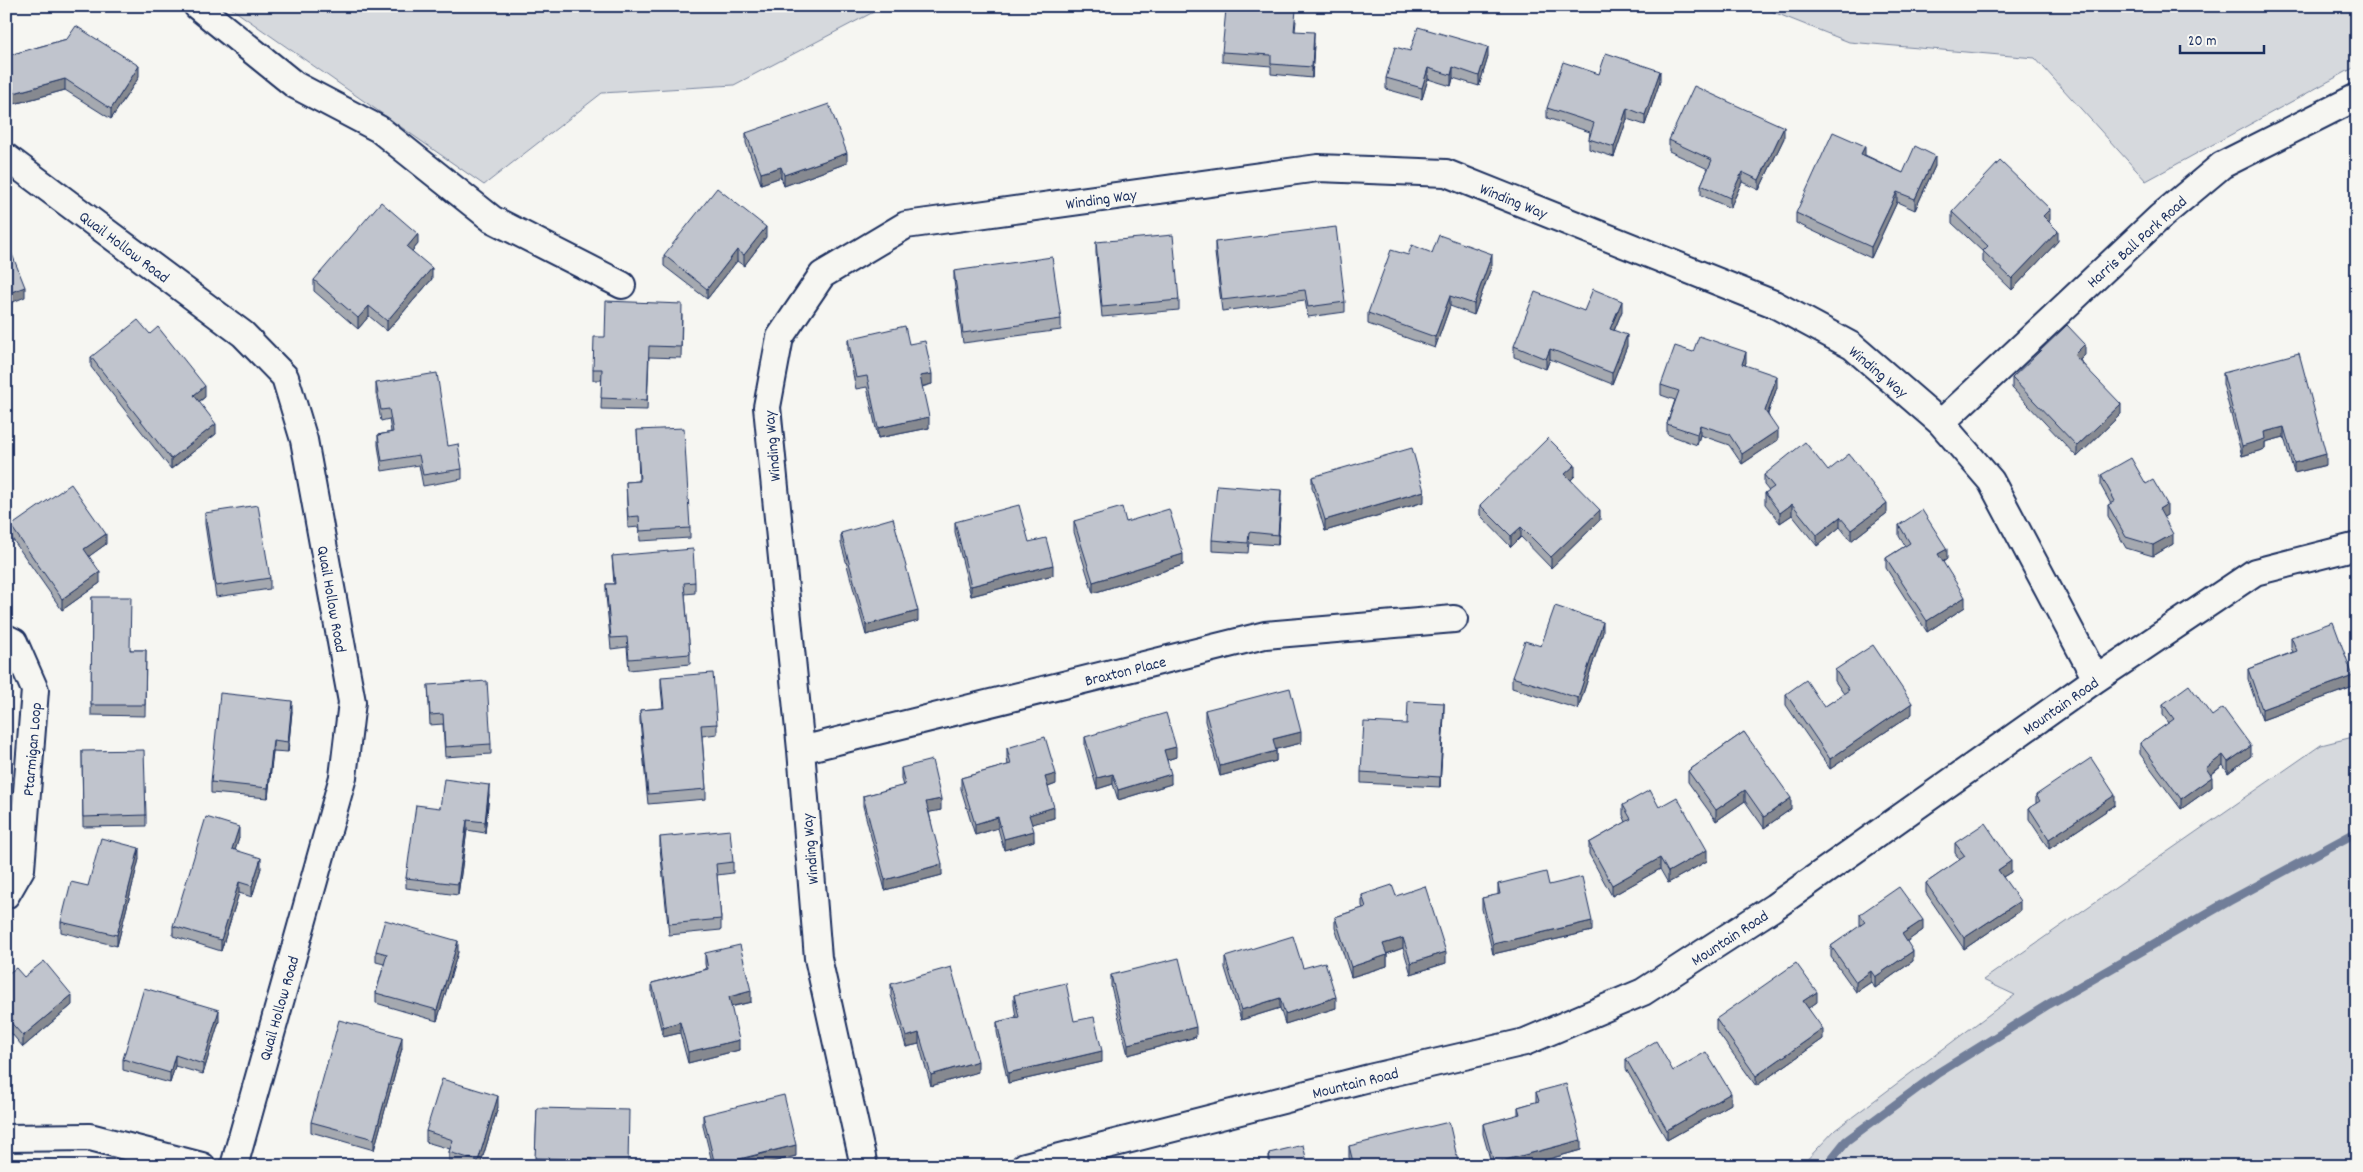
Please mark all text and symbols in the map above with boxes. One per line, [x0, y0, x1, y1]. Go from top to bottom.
scale bar [2180, 22, 2264, 54]
text: 20 m [2188, 31, 2216, 53]
street label: Winding Way [1476, 178, 1551, 227]
street label: Winding Way [1065, 184, 1139, 217]
street label: Harris Ball Park Road [2082, 191, 2193, 294]
street label: Quail Hollow Road [73, 206, 174, 290]
street label: Winding Way [1843, 341, 1912, 405]
street label: Winding Way [759, 409, 788, 482]
street label: Quail Hollow Road [310, 544, 351, 655]
street label: Braxton Place [1083, 651, 1169, 694]
street label: Mountain Road [2019, 672, 2104, 742]
street label: Ptarmigan Loop [18, 701, 49, 797]
street label: Winding Way [797, 812, 826, 885]
street label: Mountain Road [1687, 905, 1774, 973]
street label: Quail Hollow Road [254, 954, 306, 1064]
street label: Mountain Road [1310, 1063, 1401, 1106]

